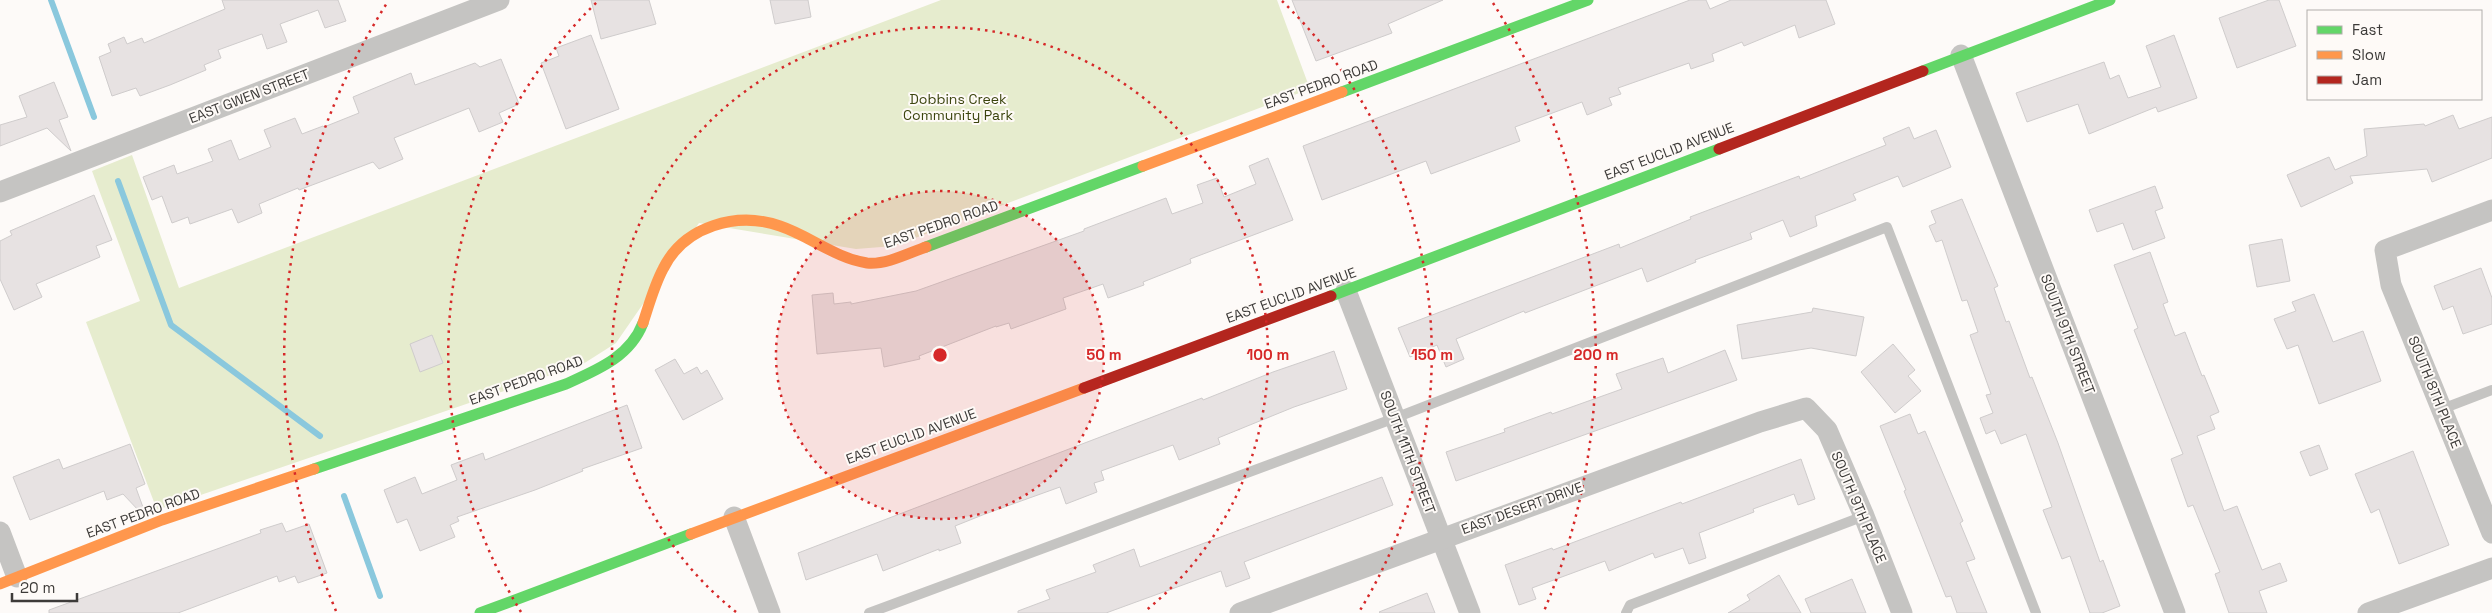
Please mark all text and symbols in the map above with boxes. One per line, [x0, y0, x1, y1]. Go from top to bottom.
legend [2307, 10, 2482, 100]
text: Fast [2352, 20, 2383, 39]
text: Slow [2352, 45, 2386, 64]
street label: EAST PEDRO ROAD [1262, 55, 1380, 113]
street label: EAST GWEN STREET [186, 65, 312, 127]
text: Jam [2352, 70, 2382, 89]
park label: Dobbins Creek Community Park [903, 90, 1013, 124]
street label: EAST EUCLID AVENUE [1602, 118, 1736, 184]
street label: EAST PEDRO ROAD [881, 196, 1001, 252]
street label: EAST EUCLID AVENUE [1223, 263, 1359, 327]
street label: SOUTH 9TH STREET [2037, 271, 2099, 397]
street label: SOUTH 8TH PLACE [2404, 333, 2466, 451]
text: 50 m [1086, 345, 1122, 364]
text: 100 m [1247, 345, 1289, 364]
text: 150 m [1411, 345, 1453, 364]
text: 200 m [1574, 345, 1618, 364]
centre of rings [931, 346, 949, 364]
street label: EAST PEDRO ROAD [467, 351, 585, 409]
street label: SOUTH 11TH STREET [1376, 388, 1440, 516]
street label: EAST EUCLID AVENUE [843, 404, 979, 468]
street label: SOUTH 9TH PLACE [1827, 448, 1891, 566]
street label: EAST DESERT DRIVE [1459, 478, 1585, 538]
street label: EAST PEDRO ROAD [84, 484, 202, 542]
scale bar [12, 570, 78, 602]
text: 20 m [20, 578, 55, 597]

